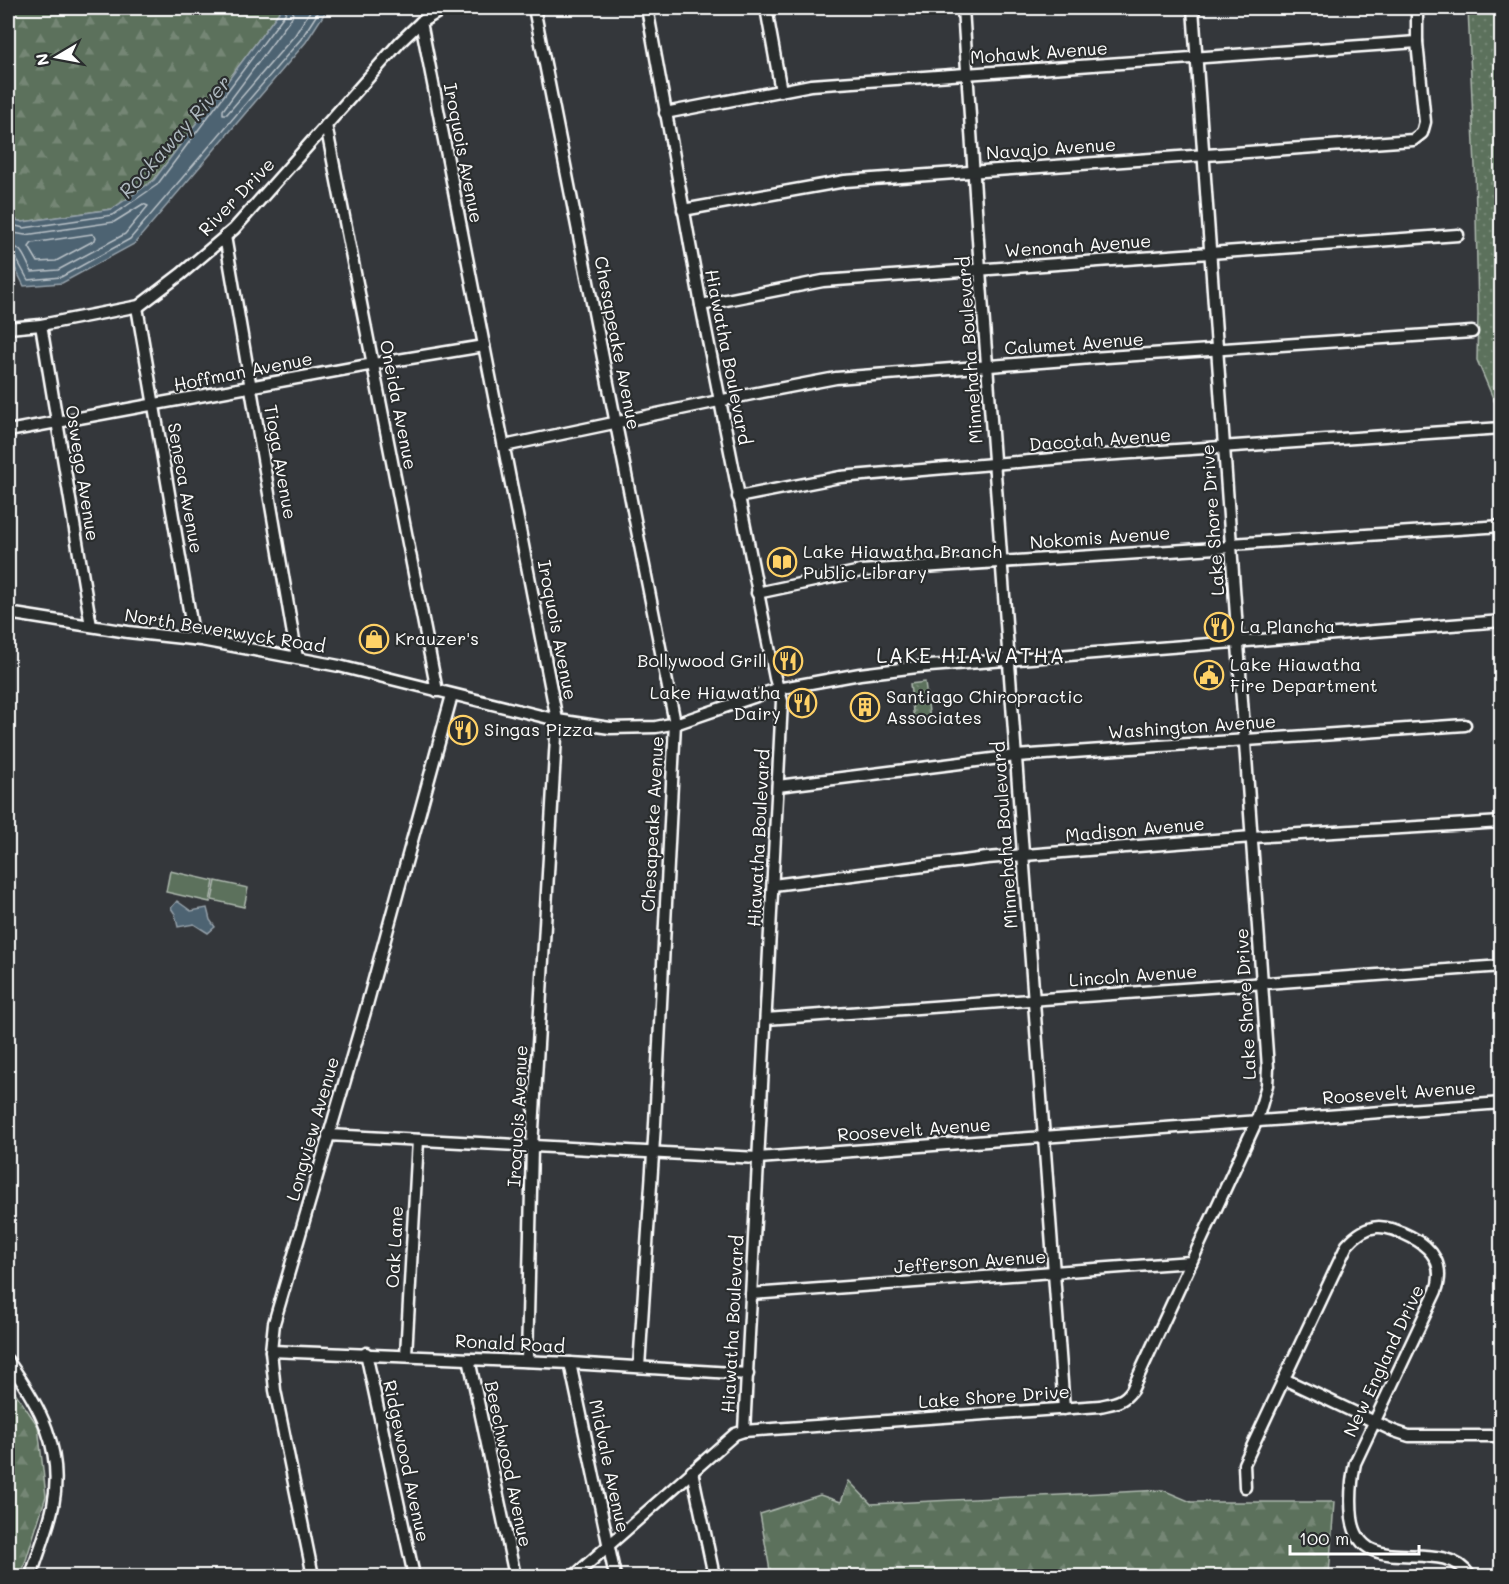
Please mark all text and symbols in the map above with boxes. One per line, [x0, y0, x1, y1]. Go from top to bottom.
north arrow [27, 27, 87, 87]
street label: Mohawk Avenue [969, 35, 1109, 69]
text: N [30, 52, 53, 68]
water label: Rockaway River [112, 70, 236, 203]
street label: Iroquois Avenue [439, 81, 489, 225]
street label: Navajo Avenue [985, 131, 1117, 165]
street label: River Drive [193, 152, 280, 241]
street label: Wenonah Avenue [1004, 228, 1152, 262]
street label: Chesapeake Avenue [589, 254, 647, 432]
street label: Minnehaha Boulevard [950, 255, 988, 445]
street label: Hiawatha Boulevard [700, 267, 758, 447]
street label: Calumet Avenue [1003, 326, 1145, 360]
street label: Oneida Avenue [375, 338, 423, 472]
street label: Hoffman Avenue [171, 346, 314, 396]
street label: Oswego Avenue [60, 403, 106, 543]
street label: Tioga Avenue [259, 403, 303, 521]
street label: Seneca Avenue [163, 421, 209, 555]
street label: Dacotah Avenue [1028, 422, 1172, 456]
street label: Lake Shore Drive [1195, 444, 1229, 597]
street label: Nokomis Avenue [1029, 520, 1171, 554]
place label: Lake Hiawatha Branch Public Library [803, 539, 1002, 584]
library icon: Lake Hiawatha Branch Public Library [766, 546, 798, 578]
street label: Iroquois Avenue [533, 558, 583, 702]
street label: North Beverwyck Road [123, 602, 327, 658]
restaurant icon: La Plancha [1203, 611, 1235, 643]
place label: La Plancha [1240, 614, 1335, 638]
shop icon: Krauzer's [358, 623, 390, 655]
place label: Krauzer's [395, 626, 479, 650]
district label: LAKE HIAWATHA [876, 641, 1066, 668]
restaurant icon: Bollywood Grill [772, 645, 804, 677]
place label: Bollywood Grill [637, 648, 767, 672]
place label: Lake Hiawatha Fire Department [1230, 652, 1378, 697]
public building icon: Lake Hiawatha Fire Department [1193, 659, 1225, 691]
place label: Lake Hiawatha Dairy [650, 680, 781, 725]
place label: Santiago Chiropractic Associates [886, 684, 1083, 729]
restaurant icon: Lake Hiawatha Dairy [786, 687, 818, 719]
building icon: Santiago Chiropractic Associates [849, 691, 881, 723]
street label: Washington Avenue [1107, 708, 1277, 744]
restaurant icon: Singas Pizza [447, 714, 479, 746]
place label: Singas Pizza [484, 717, 594, 741]
street label: Chesapeake Avenue [635, 735, 669, 913]
street label: Minnehaha Boulevard [985, 740, 1023, 930]
street label: Hiawatha Boulevard [741, 748, 775, 928]
street label: Madison Avenue [1064, 811, 1206, 847]
street label: Lake Shore Drive [1229, 928, 1261, 1080]
street label: Lincoln Avenue [1068, 959, 1198, 991]
street label: Iroquois Avenue [501, 1044, 533, 1187]
street label: Longview Avenue [280, 1054, 344, 1204]
street label: Roosevelt Avenue [1321, 1075, 1477, 1109]
street label: Roosevelt Avenue [836, 1112, 992, 1146]
street label: Oak Lane [380, 1205, 408, 1289]
street label: Hiawatha Boulevard [715, 1234, 749, 1414]
street label: Jefferson Avenue [893, 1244, 1047, 1278]
street label: New England Drive [1337, 1281, 1429, 1441]
street label: Ronald Road [455, 1328, 566, 1358]
street label: Ridgewood Avenue [378, 1378, 436, 1544]
street label: Beechwood Avenue [480, 1379, 538, 1549]
street label: Lake Shore Drive [917, 1379, 1070, 1413]
street label: Midvale Avenue [584, 1397, 636, 1535]
scale bar [1290, 1518, 1419, 1556]
text: 100 m [1299, 1526, 1349, 1550]

